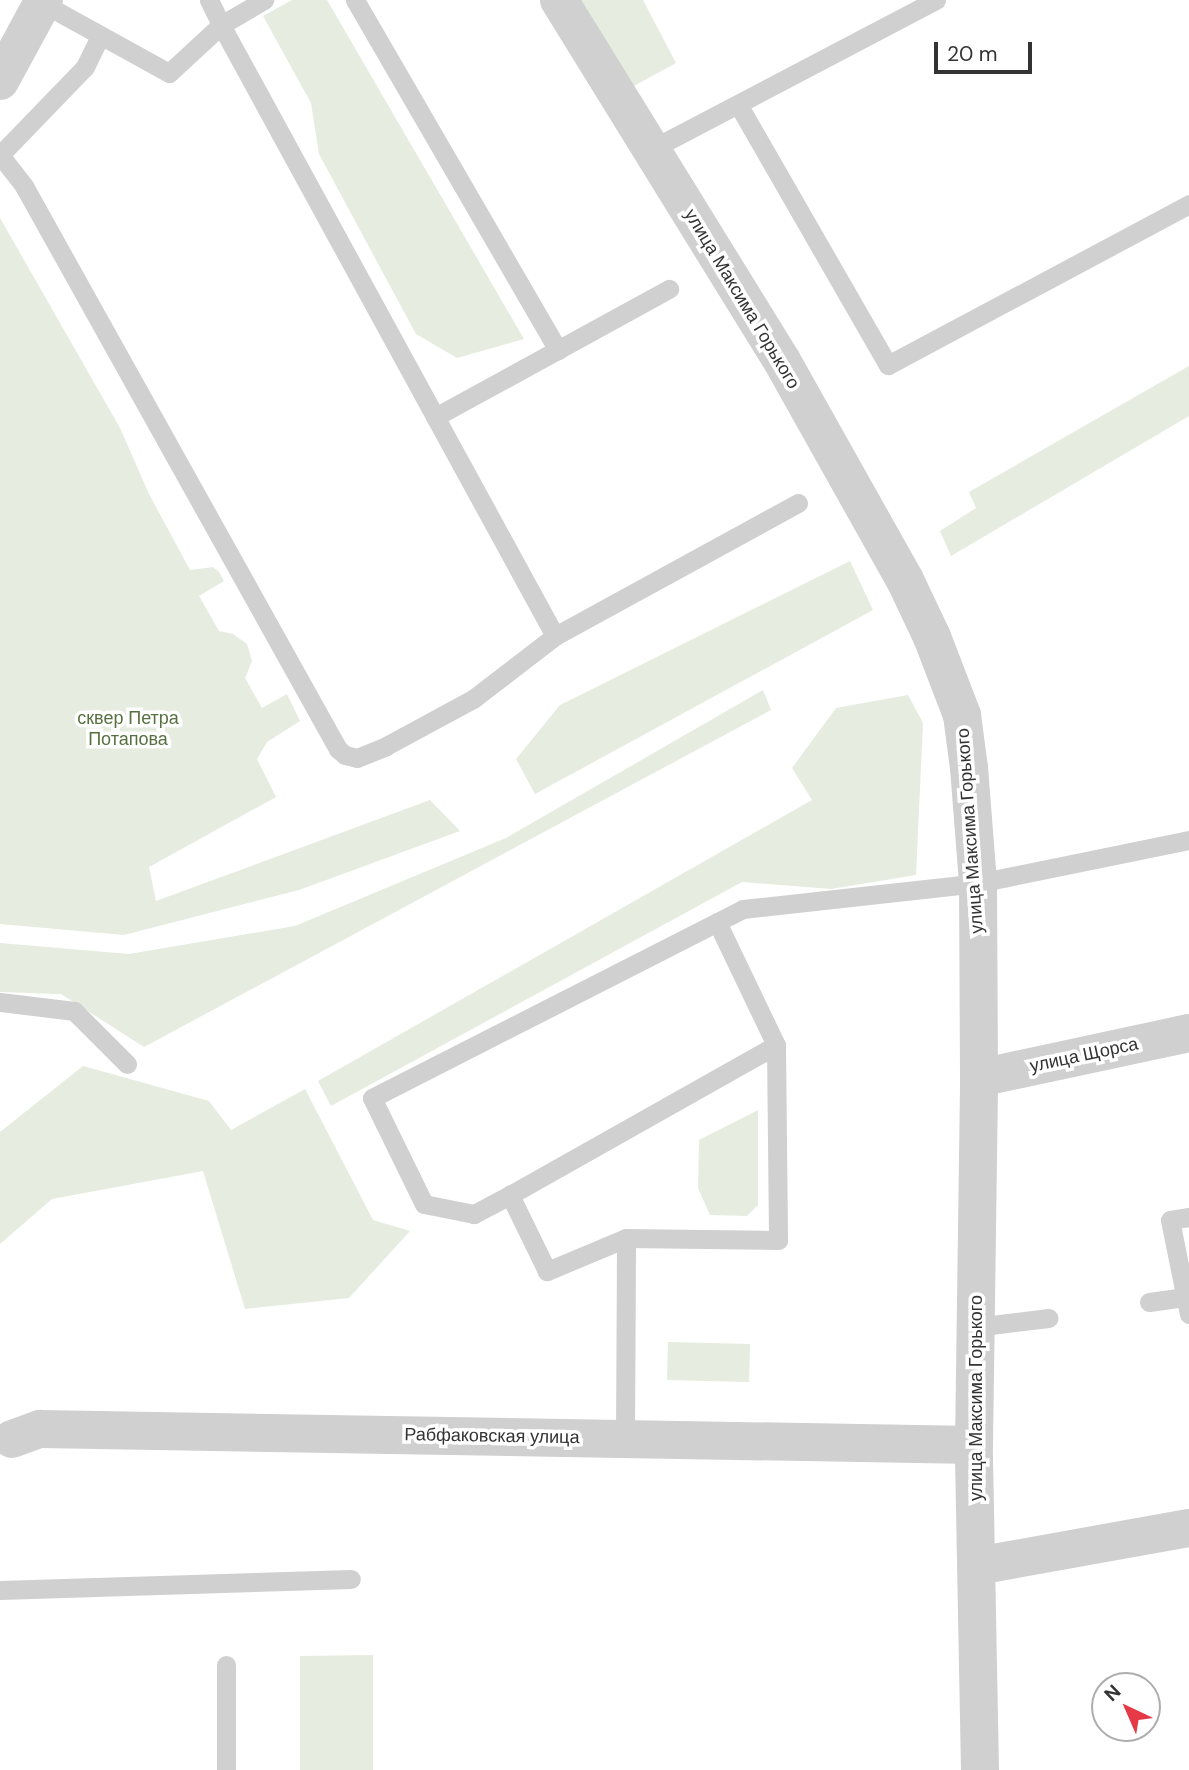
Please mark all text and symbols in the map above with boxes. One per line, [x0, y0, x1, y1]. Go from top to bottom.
scale bar [937, 28, 1035, 72]
text: 20 m [947, 40, 998, 68]
street label: улица Максима Горького [680, 205, 804, 393]
park label: сквер Петра Потапова [77, 708, 179, 750]
street label: улица Максима Горького [952, 728, 988, 934]
street label: улица Щорса [1028, 1033, 1140, 1077]
street label: улица Максима Горького [965, 1295, 987, 1501]
street label: Рабфаковская улица [404, 1424, 580, 1448]
north arrow [1091, 1672, 1161, 1742]
text: N [1099, 1679, 1126, 1707]

